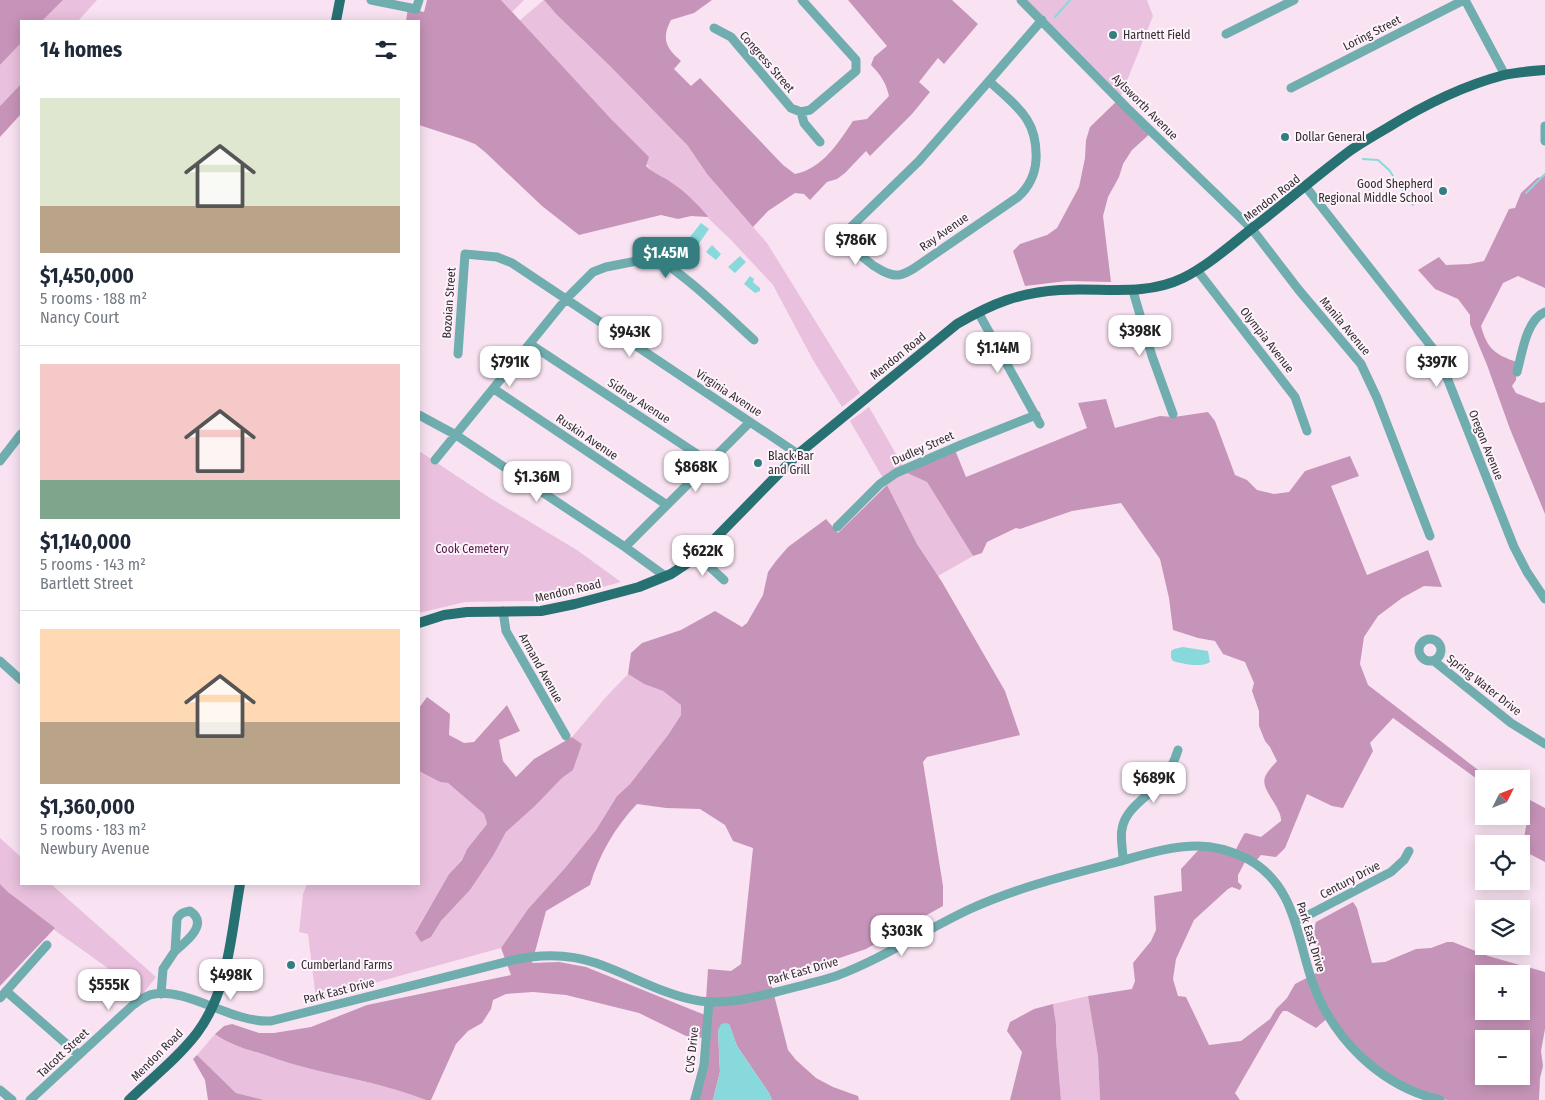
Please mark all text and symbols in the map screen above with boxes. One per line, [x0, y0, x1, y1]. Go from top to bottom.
street label: Loring Street [1341, 12, 1403, 54]
place label: Hartnett Field [1123, 28, 1191, 42]
street label: Congress Street [737, 29, 797, 95]
marker: Hartnett Field [1107, 29, 1119, 41]
icon: filters [372, 36, 400, 64]
text: 14 homes [40, 37, 122, 63]
street label: Aylsworth Avenue [1109, 71, 1181, 143]
place label: Dollar General [1295, 130, 1365, 144]
icon: home [175, 131, 265, 221]
marker: Dollar General [1279, 131, 1291, 143]
street label: Mendon Road [1241, 172, 1303, 224]
place label: Good Shepherd Regional Middle School [1318, 177, 1433, 205]
marker: Good Shepherd Regional Middle School [1437, 185, 1449, 197]
street label: Ray Avenue [917, 210, 971, 254]
pin: $786K [821, 224, 891, 266]
text: $786K [836, 230, 876, 249]
pin: $1.45M [625, 236, 707, 279]
text: $1.45M [644, 243, 688, 262]
text: $1,450,000 [40, 263, 134, 289]
street label: Bozoian Street [440, 267, 458, 339]
text: 5 rooms · 188 m² [40, 289, 147, 308]
street label: Manila Avenue [1317, 294, 1373, 358]
street label: Olympia Avenue [1237, 304, 1297, 376]
text: Nancy Court [40, 308, 119, 327]
pin: $398K [1105, 314, 1175, 357]
pin: $943K [595, 316, 665, 358]
text: $398K [1119, 321, 1161, 340]
text: $943K [610, 322, 650, 341]
street label: Mendon Road [867, 329, 929, 383]
pin: $1.14M [957, 332, 1039, 374]
text: $1.14M [977, 338, 1019, 357]
pin: $791K [475, 346, 545, 388]
pin: $397K [1402, 346, 1472, 388]
text: $791K [491, 352, 529, 371]
text: $397K [1417, 352, 1457, 371]
street label: Virginia Avenue [693, 366, 765, 420]
street label: Sidney Avenue [605, 376, 673, 426]
icon: home [175, 396, 265, 486]
street label: Oregon Avenue [1466, 408, 1506, 482]
street label: Ruskin Avenue [553, 411, 621, 463]
street label: Dudley Street [890, 428, 956, 468]
place label: Black Bar and Grill [768, 449, 815, 477]
pin: $868K [661, 450, 731, 493]
text: $868K [675, 457, 717, 476]
marker: Black Bar and Grill [752, 457, 764, 469]
pin: $1.36M [496, 460, 578, 503]
text: $1.36M [514, 467, 560, 486]
text: $1,140,000 [40, 529, 131, 555]
pin: $622K [668, 534, 738, 577]
text: $622K [683, 541, 723, 560]
park label: Cook Cemetery [435, 542, 509, 556]
text: 5 rooms · 143 m² [40, 555, 146, 574]
text: Bartlett Street [40, 574, 133, 593]
street label: Mendon Road [534, 577, 602, 605]
street label: Armand Avenue [516, 631, 566, 705]
street label: Spring Water Drive [1444, 651, 1524, 719]
icon: home [175, 661, 265, 751]
pin: $689K [1119, 762, 1189, 804]
text: $689K [1133, 768, 1175, 787]
north arrow [1475, 770, 1530, 825]
map controls [1475, 770, 1530, 1085]
text: $1,360,000 [40, 794, 135, 820]
text: 5 rooms · 183 m² [40, 820, 146, 839]
button: locate [1475, 835, 1530, 890]
text: Newbury Avenue [40, 839, 150, 858]
street label: Century Drive [1318, 858, 1383, 902]
street label: Park East Drive [1294, 900, 1328, 974]
button: layers [1475, 900, 1530, 955]
pin: $303K [867, 914, 937, 957]
text: $303K [882, 921, 922, 940]
street label: Park East Drive [766, 954, 840, 988]
pin: $498K [196, 958, 266, 1001]
place label: Cumberland Farms [301, 958, 392, 972]
marker: Cumberland Farms [285, 959, 297, 971]
text: $498K [210, 965, 252, 984]
button: + [1475, 965, 1530, 1020]
pin: $555K [74, 968, 144, 1011]
text: $555K [89, 975, 129, 994]
street label: Park East Drive [302, 975, 376, 1007]
street label: Talcott Street [34, 1026, 92, 1080]
street label: Mendon Road [128, 1026, 186, 1084]
street label: CVS Drive [683, 1026, 701, 1074]
button: − [1475, 1030, 1530, 1085]

